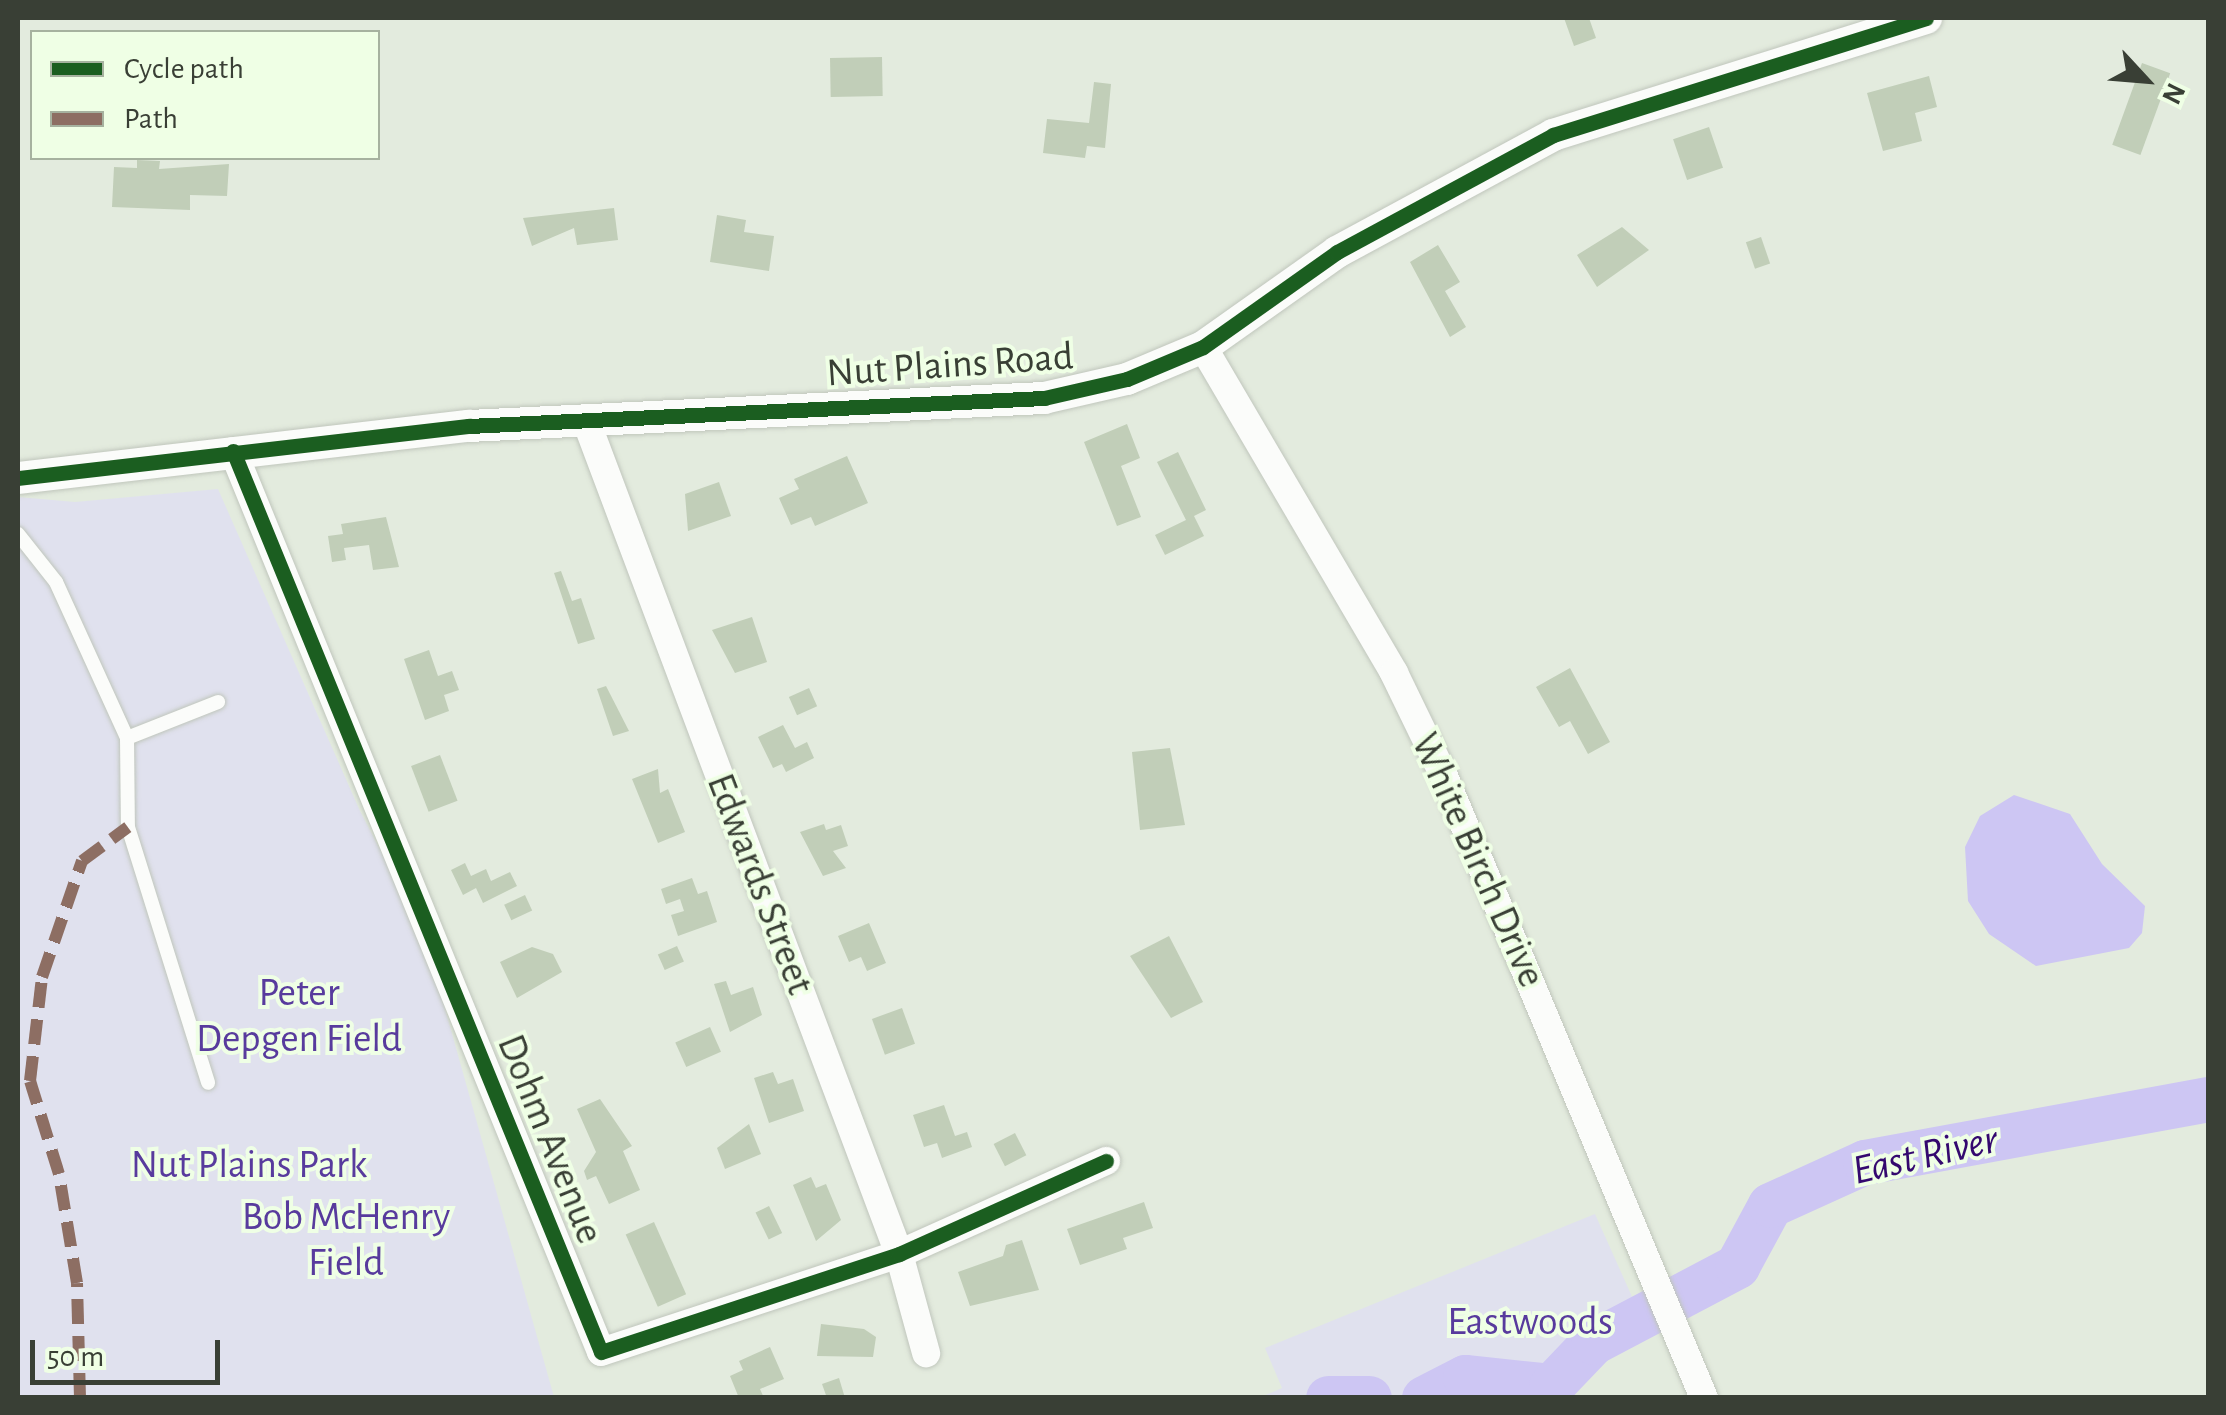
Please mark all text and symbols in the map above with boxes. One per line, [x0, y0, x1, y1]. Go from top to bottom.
legend [30, 30, 380, 160]
north arrow [2096, 30, 2196, 130]
text: Cycle path [124, 54, 244, 84]
text: N [2156, 78, 2190, 108]
text: Path [124, 104, 178, 134]
street label: Nut Plains Road [825, 332, 1075, 398]
street label: White Birch Drive [1401, 726, 1555, 994]
street label: Edwards Street [696, 767, 824, 1001]
park label: Peter Depgen Field [196, 969, 402, 1063]
street label: Dohm Avenue [486, 1028, 614, 1250]
water label: East River [1847, 1114, 2003, 1196]
park label: Nut Plains Park [131, 1141, 367, 1189]
park label: Bob McHenry Field [242, 1193, 450, 1287]
park label: Eastwoods [1447, 1298, 1613, 1346]
scale bar [35, 1320, 225, 1382]
text: 50 m [47, 1342, 104, 1372]

